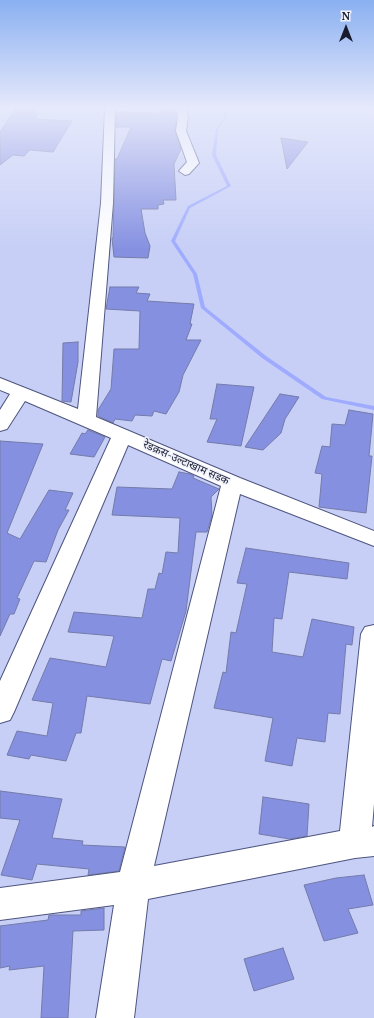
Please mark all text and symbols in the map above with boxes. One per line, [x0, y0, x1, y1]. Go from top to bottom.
north arrow [326, 8, 366, 48]
text: N [342, 9, 350, 23]
street label: रेडक्रस-उल्टाखाम सडक [141, 438, 231, 488]

